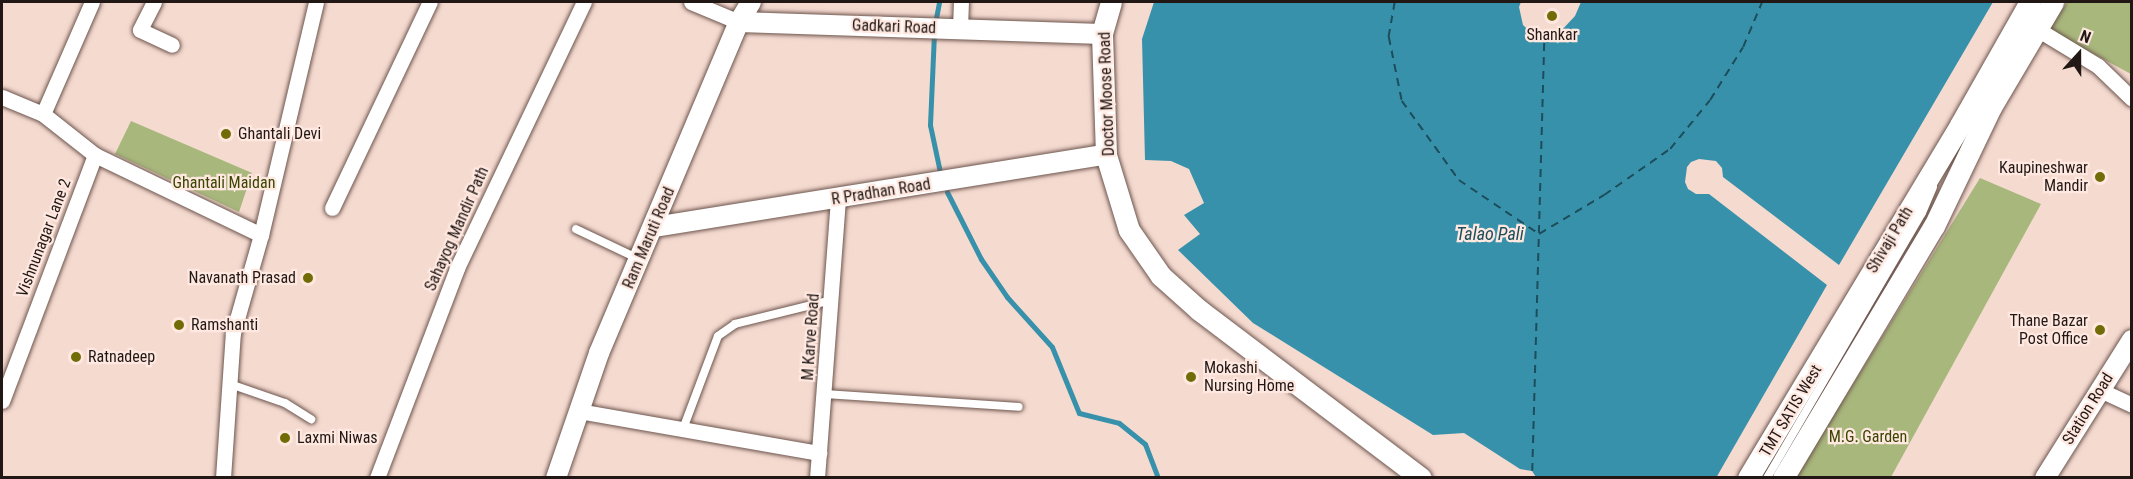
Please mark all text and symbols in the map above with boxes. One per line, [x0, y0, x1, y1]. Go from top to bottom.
marker: Shankar [1545, 9, 1559, 23]
street label: Gadkari Road [852, 16, 936, 38]
north arrow [2049, 24, 2109, 84]
place label: Shankar [1526, 25, 1578, 45]
text: N [2078, 26, 2094, 47]
street label: Doctor Moose Road [1095, 31, 1119, 157]
place label: Ghantali Devi [238, 124, 321, 144]
marker: Ghantali Devi [219, 127, 233, 141]
place label: Kaupineshwar Mandir [1999, 158, 2088, 196]
street label: Sahayog Mandir Path [421, 164, 493, 294]
marker: Kaupineshwar Mandir [2093, 170, 2107, 184]
park label: Ghantali Maidan [173, 173, 275, 193]
street label: R Pradhan Road [830, 175, 932, 209]
street label: Vishnunagar Lane 2 [13, 176, 75, 300]
street label: Ram Maruti Road [619, 184, 679, 292]
street label: Shivaji Path [1863, 203, 1917, 277]
water label: Talao Pali [1456, 223, 1524, 245]
place label: Navanath Prasad [189, 268, 296, 288]
marker: Navanath Prasad [301, 271, 315, 285]
street label: M Karve Road [798, 293, 824, 381]
place label: Thane Bazar Post Office [2009, 311, 2088, 349]
place label: Ramshanti [191, 315, 258, 335]
marker: Ramshanti [172, 318, 186, 332]
marker: Thane Bazar Post Office [2093, 323, 2107, 337]
place label: Ratnadeep [88, 347, 155, 367]
marker: Ratnadeep [69, 350, 83, 364]
place label: Mokashi Nursing Home [1204, 358, 1294, 396]
street label: TMT SATIS West [1756, 361, 1826, 461]
marker: Mokashi Nursing Home [1182, 368, 1200, 386]
street label: Station Road [2058, 370, 2118, 448]
park label: M.G. Garden [1829, 427, 1907, 447]
place label: Laxmi Niwas [297, 428, 378, 448]
marker: Laxmi Niwas [278, 431, 292, 445]

